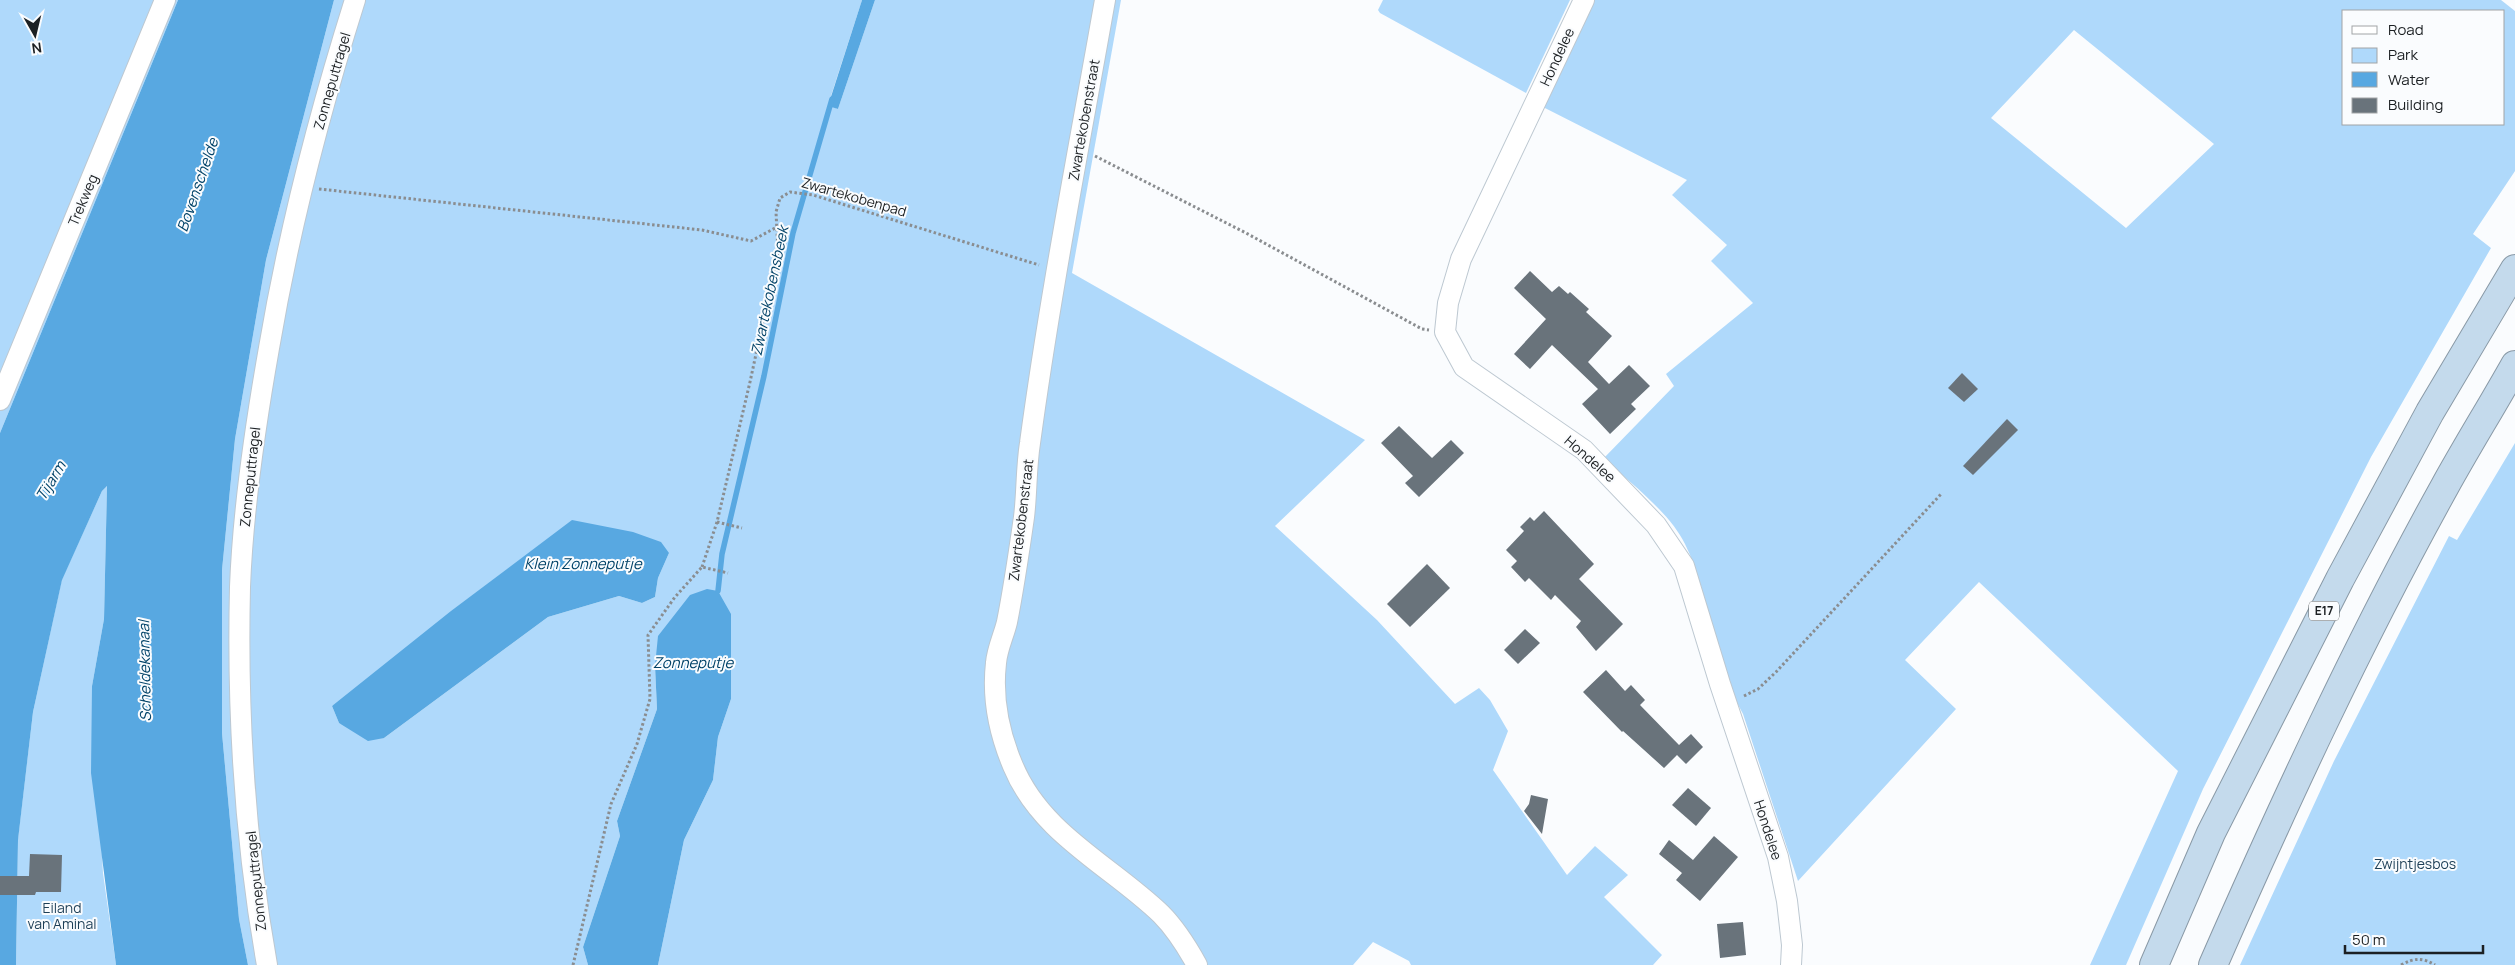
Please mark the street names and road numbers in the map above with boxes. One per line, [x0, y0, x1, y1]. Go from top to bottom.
street label: Hondelee [1535, 25, 1578, 89]
street label: Zonneputtragel [309, 30, 355, 132]
street label: Zwartekobenstraat [1063, 57, 1104, 182]
street label: Trekweg [63, 171, 102, 229]
street label: Zwartekobenpad [799, 172, 909, 221]
street label: Zonneputtragel [235, 426, 264, 528]
street label: Hondelee [1561, 431, 1620, 486]
street label: Zwartekobenstraat [1004, 457, 1037, 582]
road number: E17 [2309, 602, 2339, 620]
street label: Hondelee [1750, 797, 1787, 862]
street label: Zonneputtragel [241, 830, 270, 932]

